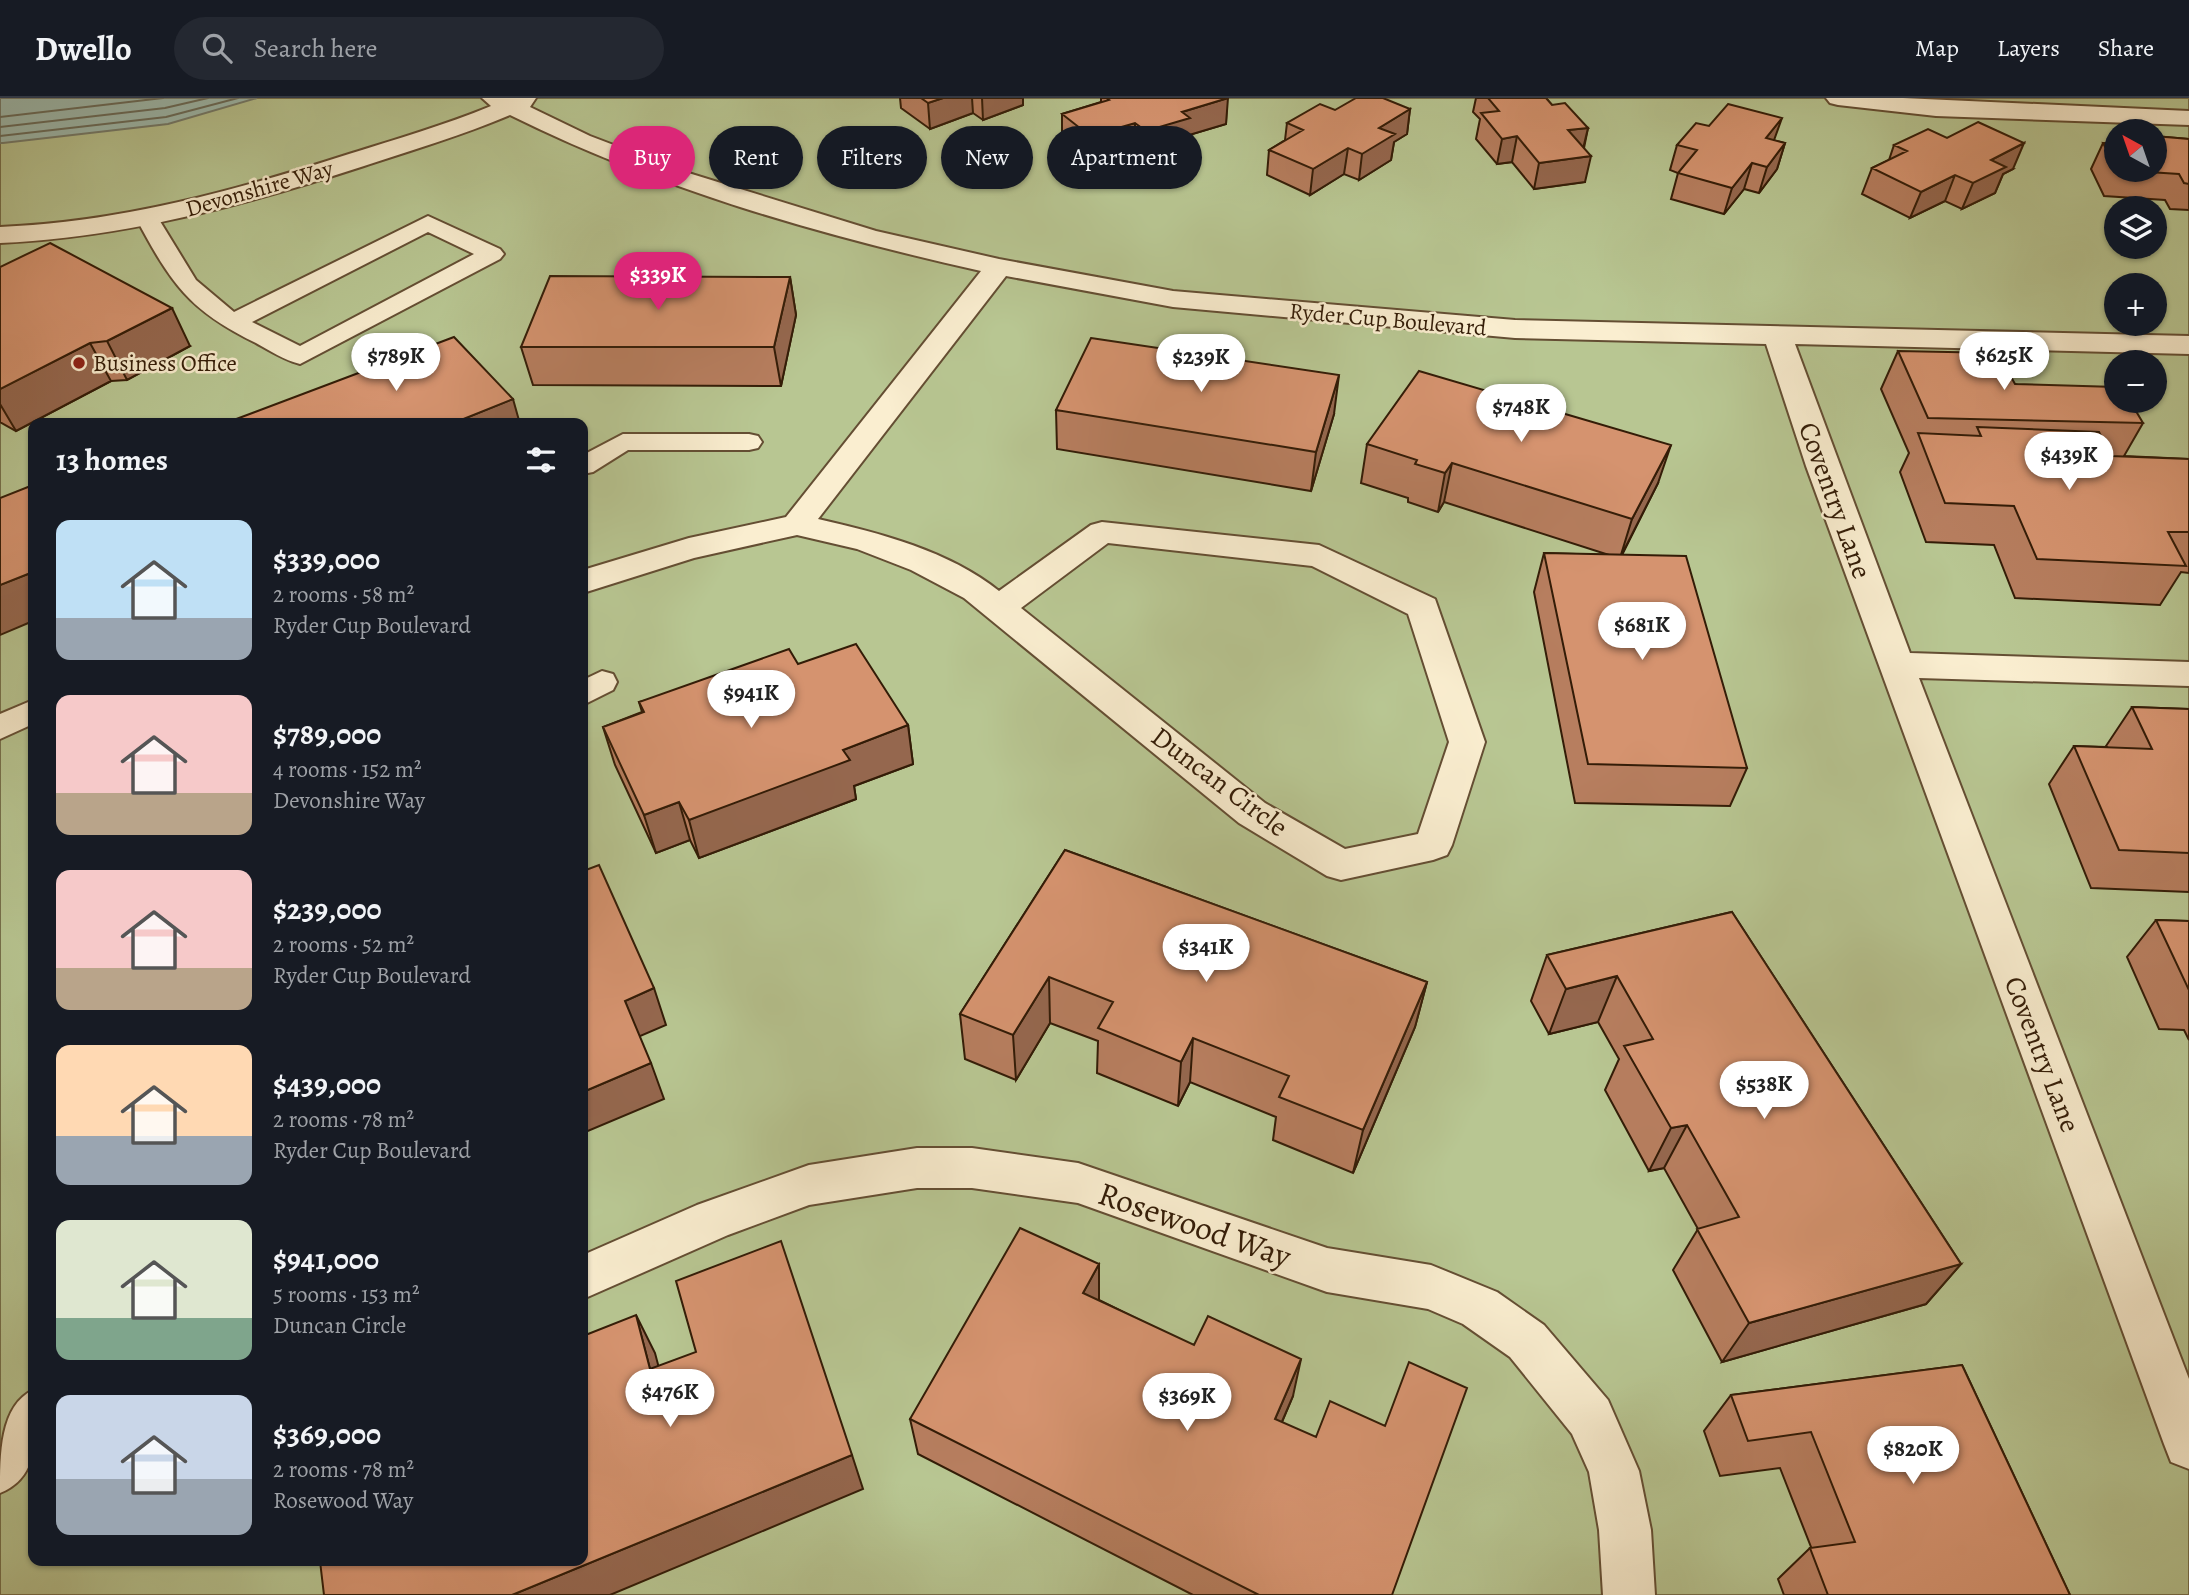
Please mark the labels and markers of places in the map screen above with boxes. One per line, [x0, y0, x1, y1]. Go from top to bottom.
pin: $339K [609, 252, 707, 312]
pin: $625K [1955, 332, 2053, 392]
pin: $789K [347, 334, 445, 393]
pin: $239K [1152, 334, 1250, 394]
place label: Business Office [93, 348, 237, 379]
marker: Business Office [71, 355, 87, 371]
pin: $748K [1472, 384, 1570, 444]
pin: $439K [2020, 432, 2118, 492]
pin: $681K [1593, 602, 1691, 662]
pin: $941K [702, 670, 800, 730]
pin: $341K [1157, 924, 1255, 984]
pin: $538K [1715, 1062, 1813, 1121]
pin: $476K [621, 1370, 719, 1429]
pin: $369K [1138, 1374, 1236, 1433]
pin: $820K [1864, 1426, 1962, 1486]

